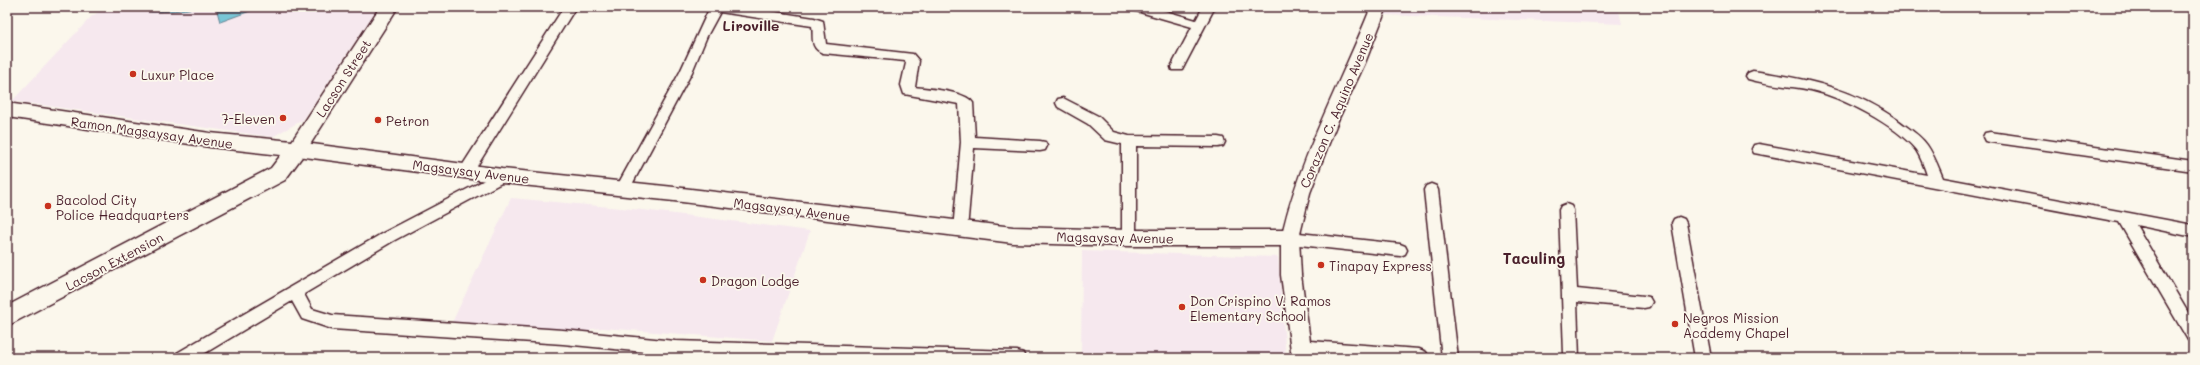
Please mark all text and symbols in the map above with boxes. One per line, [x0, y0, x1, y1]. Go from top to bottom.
district label: Liroville [723, 16, 779, 35]
street label: Corazon C. Aquino Avenue [1295, 30, 1377, 190]
street label: Lacson Street [312, 36, 375, 120]
place label: Luxur Place [141, 66, 214, 83]
marker: Luxur Place [128, 69, 138, 79]
place label: 7-Eleven [221, 110, 275, 127]
street label: Ramon Magsaysay Avenue [70, 112, 234, 152]
place label: Petron [386, 112, 429, 129]
marker: 7-Eleven [278, 113, 288, 123]
marker: Petron [373, 115, 383, 125]
street label: Magsaysay Avenue [412, 155, 530, 187]
place label: Bacolod City Police Headquarters [56, 191, 189, 223]
street label: Magsaysay Avenue [733, 193, 851, 225]
marker: Bacolod City Police Headquarters [43, 201, 53, 211]
street label: Magsaysay Avenue [1056, 227, 1174, 247]
street label: Lacson Extension [62, 228, 166, 294]
district label: Taculing [1503, 248, 1565, 268]
place label: Tinapay Express [1329, 257, 1432, 274]
marker: Tinapay Express [1316, 260, 1326, 270]
place label: Dragon Lodge [711, 272, 800, 289]
marker: Dragon Lodge [698, 275, 708, 285]
place label: Don Crispino V. Ramos Elementary School [1190, 292, 1331, 324]
marker: Don Crispino V. Ramos Elementary School [1177, 302, 1187, 312]
place label: Negros Mission Academy Chapel [1683, 309, 1789, 341]
marker: Negros Mission Academy Chapel [1670, 319, 1680, 329]

